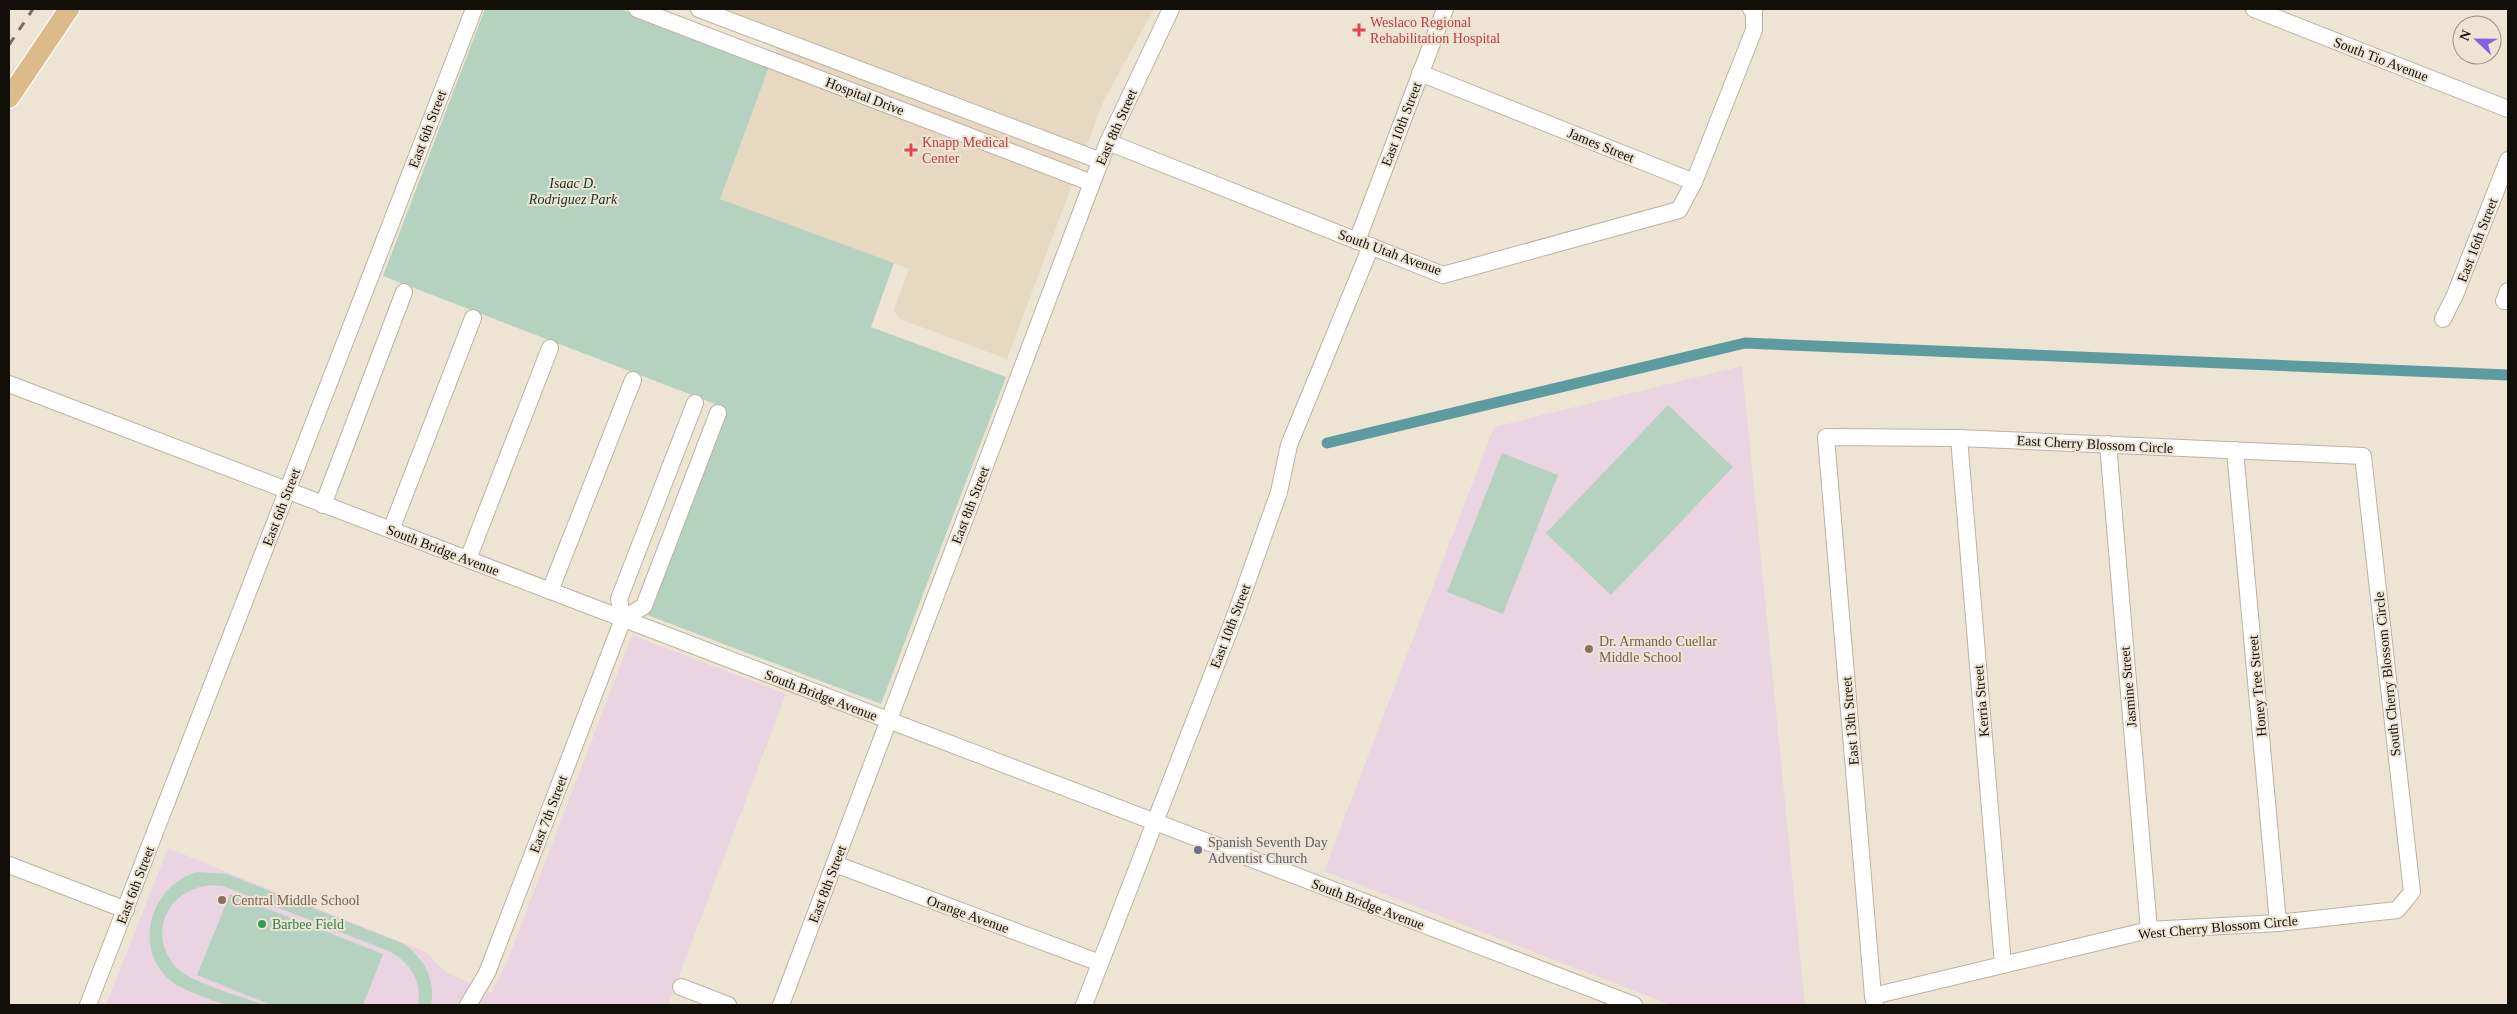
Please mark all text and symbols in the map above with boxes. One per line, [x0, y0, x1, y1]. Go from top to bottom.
place label: Weslaco Regional Rehabilitation Hospital [1370, 15, 1500, 46]
north arrow [2452, 15, 2502, 65]
marker: Weslaco Regional Rehabilitation Hospital [1352, 23, 1366, 37]
text: N [2457, 28, 2474, 43]
street label: South Tio Avenue [2331, 35, 2430, 84]
street label: Hospital Drive [823, 75, 906, 118]
street label: East 10th Street [1379, 80, 1424, 168]
street label: East 8th Street [1093, 87, 1140, 168]
street label: East 6th Street [406, 88, 449, 170]
street label: James Street [1565, 125, 1636, 166]
place label: Knapp Medical Center [922, 135, 1009, 166]
marker: Knapp Medical Center [904, 143, 918, 157]
park label: Isaac D. Rodriguez Park [528, 176, 618, 207]
street label: East 16th Street [2455, 196, 2500, 284]
street label: South Utah Avenue [1336, 227, 1443, 278]
street label: East Cherry Blossom Circle [2016, 433, 2174, 456]
street label: East 8th Street [949, 464, 992, 546]
street label: East 6th Street [260, 466, 303, 548]
street label: South Bridge Avenue [384, 522, 501, 579]
street label: East 10th Street [1208, 582, 1253, 670]
street label: South Cherry Blossom Circle [2371, 591, 2404, 757]
place label: Dr. Armando Cuellar Middle School [1599, 634, 1717, 665]
street label: Honey Tree Street [2246, 634, 2269, 737]
marker: Dr. Armando Cuellar Middle School [1583, 643, 1595, 655]
street label: Jasmine Street [2117, 646, 2140, 728]
street label: Kerria Street [1971, 664, 1992, 737]
street label: South Bridge Avenue [762, 667, 879, 724]
street label: East 13th Street [1839, 676, 1862, 766]
street label: East 7th Street [527, 773, 570, 855]
place label: Spanish Seventh Day Adventist Church [1208, 835, 1328, 866]
street label: East 8th Street [806, 843, 849, 925]
street label: East 6th Street [114, 844, 157, 926]
marker: Spanish Seventh Day Adventist Church [1192, 844, 1204, 856]
street label: South Bridge Avenue [1309, 876, 1426, 933]
place label: Central Middle School [232, 893, 360, 908]
street label: Orange Avenue [925, 893, 1011, 936]
marker: Central Middle School [216, 894, 228, 906]
street label: West Cherry Blossom Circle [2138, 913, 2299, 942]
place label: Barbee Field [272, 917, 344, 932]
marker: Barbee Field [256, 918, 268, 930]

